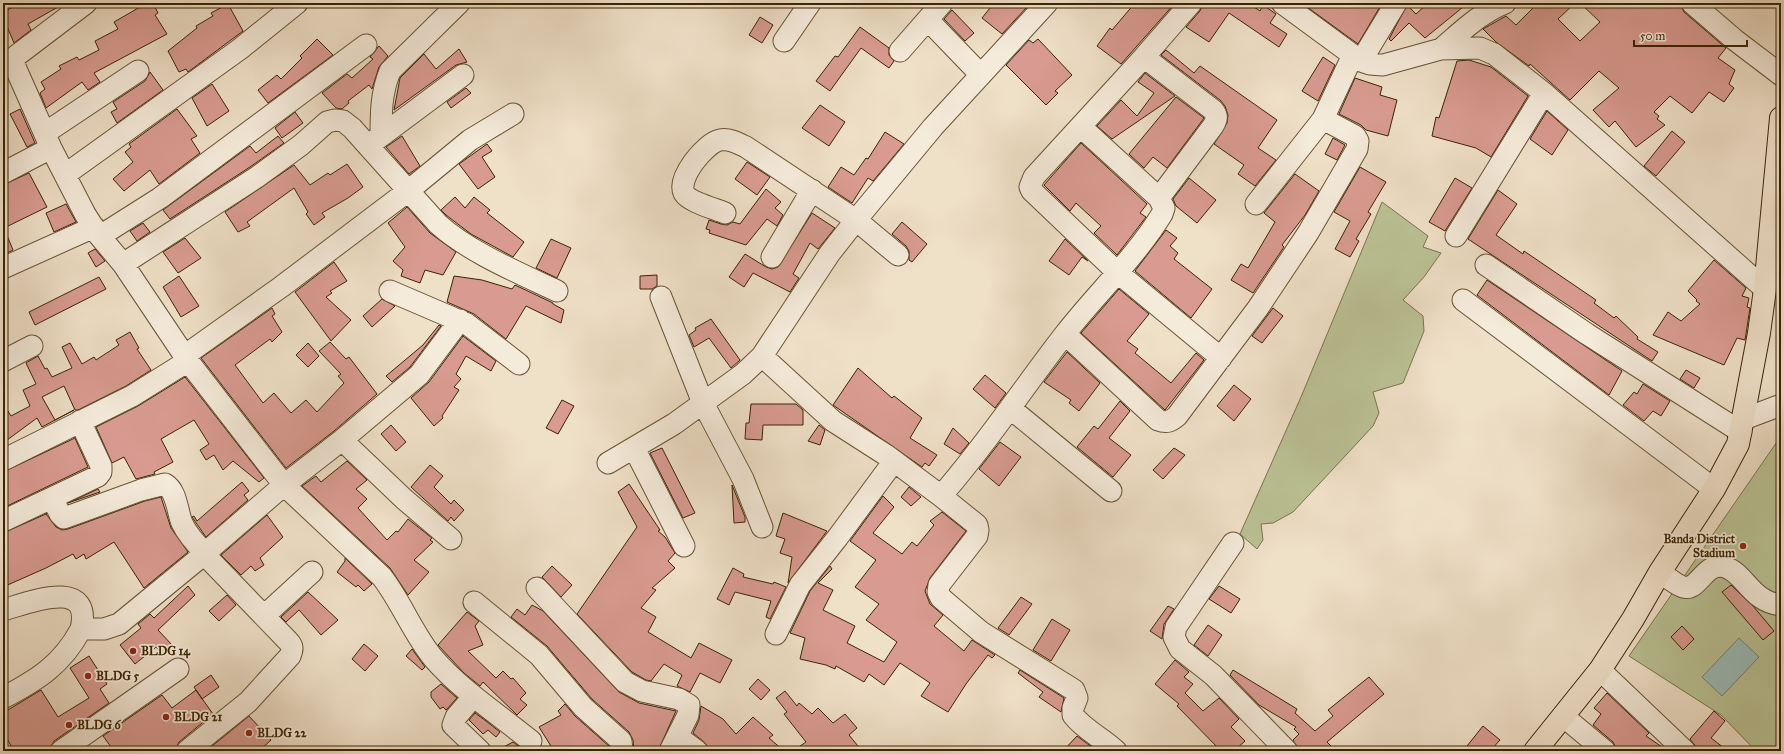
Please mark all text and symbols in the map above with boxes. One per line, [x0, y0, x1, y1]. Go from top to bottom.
scale bar [1634, 22, 1747, 48]
text: 50 m [1640, 29, 1665, 43]
place label: Banda District Stadium [1663, 532, 1736, 560]
marker: Banda District Stadium [1738, 541, 1748, 551]
place label: BLDG 14 [141, 644, 191, 659]
marker: BLDG 14 [128, 646, 138, 656]
place label: BLDG 5 [96, 669, 140, 683]
marker: BLDG 5 [83, 671, 93, 681]
place label: BLDG 21 [174, 710, 222, 724]
marker: BLDG 21 [161, 712, 171, 722]
place label: BLDG 6 [77, 718, 122, 732]
marker: BLDG 6 [64, 720, 74, 730]
place label: BLDG 22 [257, 726, 307, 740]
marker: BLDG 22 [244, 728, 254, 738]

